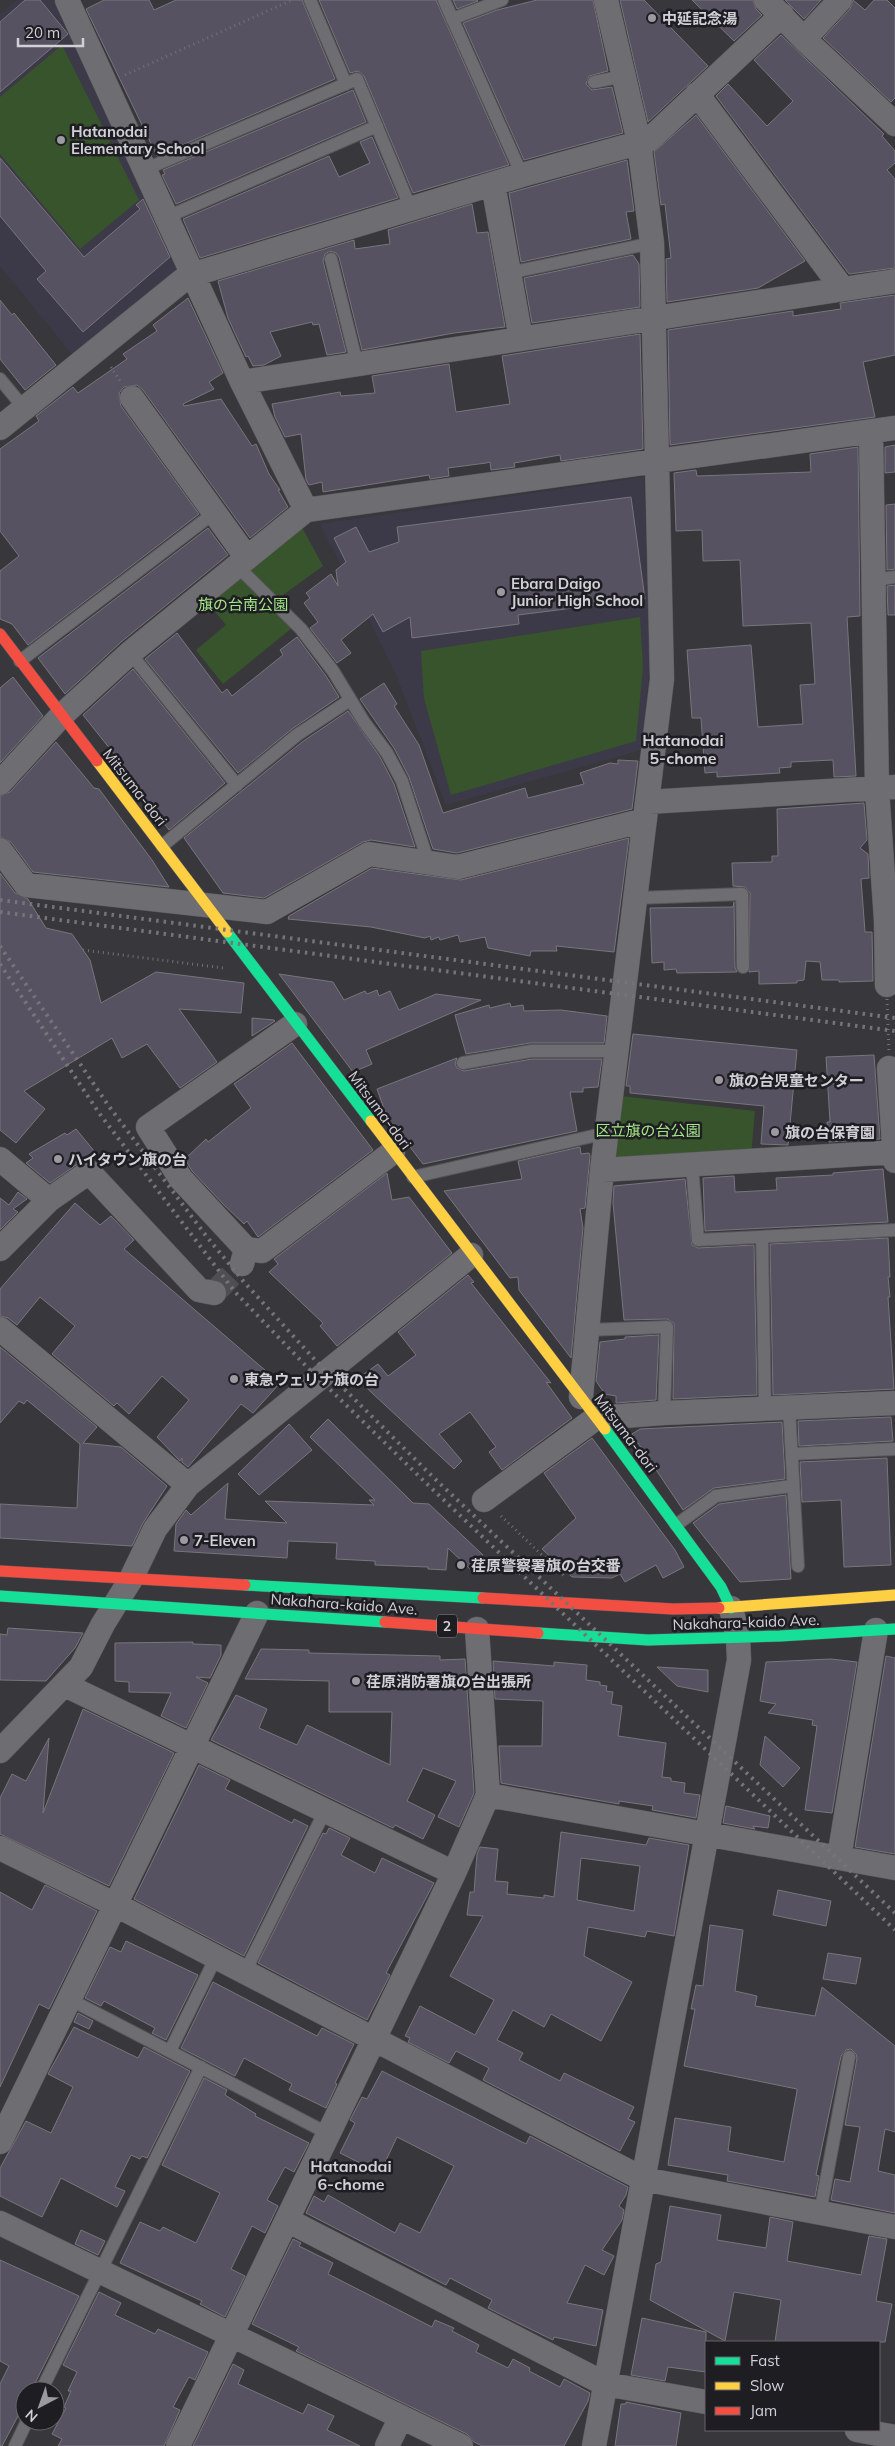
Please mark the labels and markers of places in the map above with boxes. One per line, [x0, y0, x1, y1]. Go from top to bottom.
place label: 中延記念湯 [662, 9, 737, 28]
marker: 中延記念湯 [646, 12, 658, 24]
place label: Hatanodai Elementary School [71, 122, 204, 158]
marker: Hatanodai Elementary School [55, 134, 67, 146]
place label: Ebara Daigo Junior High School [511, 574, 643, 610]
marker: Ebara Daigo Junior High School [495, 586, 507, 598]
place label: 旗の台児童センター [729, 1071, 864, 1090]
marker: 旗の台児童センター [713, 1074, 725, 1086]
place label: 旗の台保育園 [785, 1123, 875, 1142]
marker: 旗の台保育園 [769, 1126, 781, 1138]
place label: ハイタウン旗の台 [68, 1150, 187, 1169]
marker: ハイタウン旗の台 [52, 1153, 64, 1165]
place label: 東急ウェリナ旗の台 [244, 1370, 379, 1389]
marker: 東急ウェリナ旗の台 [228, 1373, 240, 1385]
place label: 7-Eleven [194, 1531, 256, 1550]
marker: 7-Eleven [178, 1534, 190, 1546]
place label: 荏原警察署旗の台交番 [471, 1556, 621, 1575]
marker: 荏原警察署旗の台交番 [455, 1559, 467, 1571]
place label: 荏原消防署旗の台出張所 [366, 1672, 531, 1691]
marker: 荏原消防署旗の台出張所 [350, 1675, 362, 1687]

